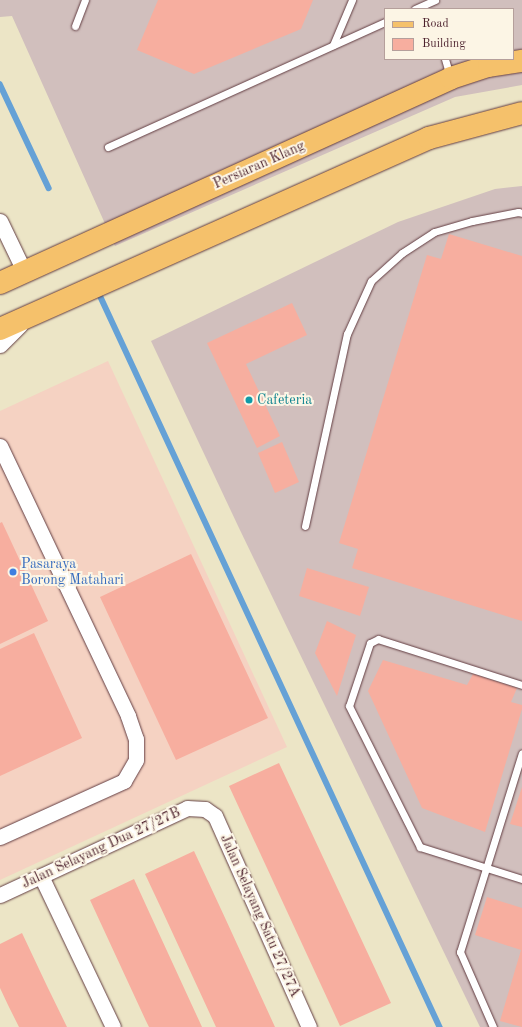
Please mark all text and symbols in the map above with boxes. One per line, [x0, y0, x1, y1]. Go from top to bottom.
legend [384, 8, 514, 60]
text: Road [422, 18, 449, 30]
text: Building [422, 38, 466, 50]
street label: Persiaran Klang [211, 137, 307, 193]
place label: Cafeteria [257, 392, 312, 408]
marker: Cafeteria [244, 395, 254, 405]
place label: Pasaraya Borong Matahari [21, 556, 124, 588]
marker: Pasaraya Borong Matahari [8, 567, 18, 577]
street label: Jalan Selayang Dua 27/27B [19, 804, 183, 892]
street label: Jalan Selayang Satu 27/27A [216, 832, 304, 1000]

